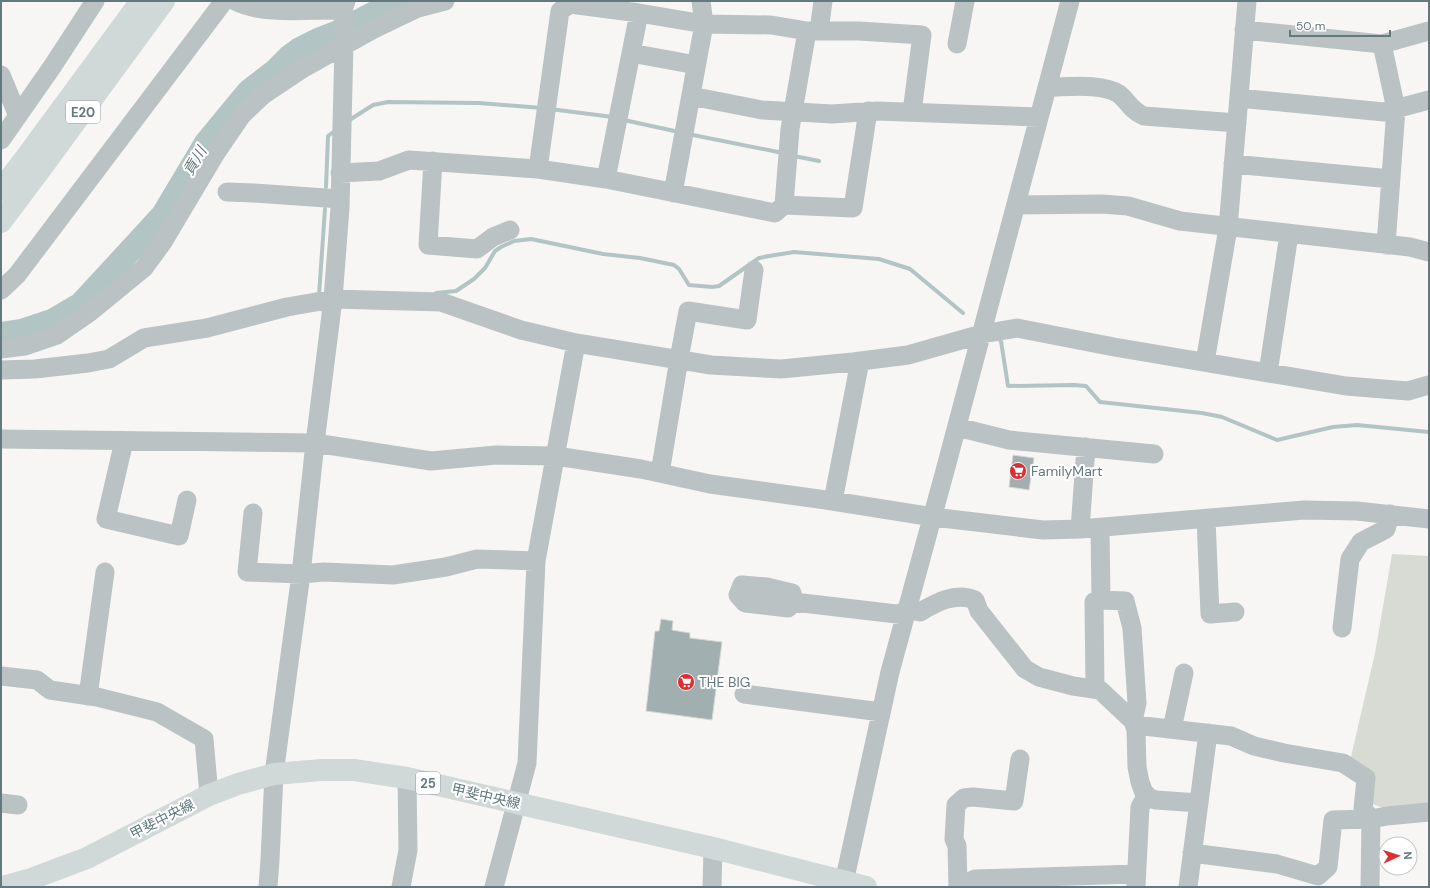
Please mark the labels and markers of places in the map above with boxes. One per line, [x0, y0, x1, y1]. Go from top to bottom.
supermarket icon: FamilyMart [1008, 461, 1028, 481]
place label: FamilyMart [1031, 462, 1102, 480]
supermarket icon: THE BIG [676, 672, 696, 692]
place label: THE BIG [699, 673, 750, 691]

